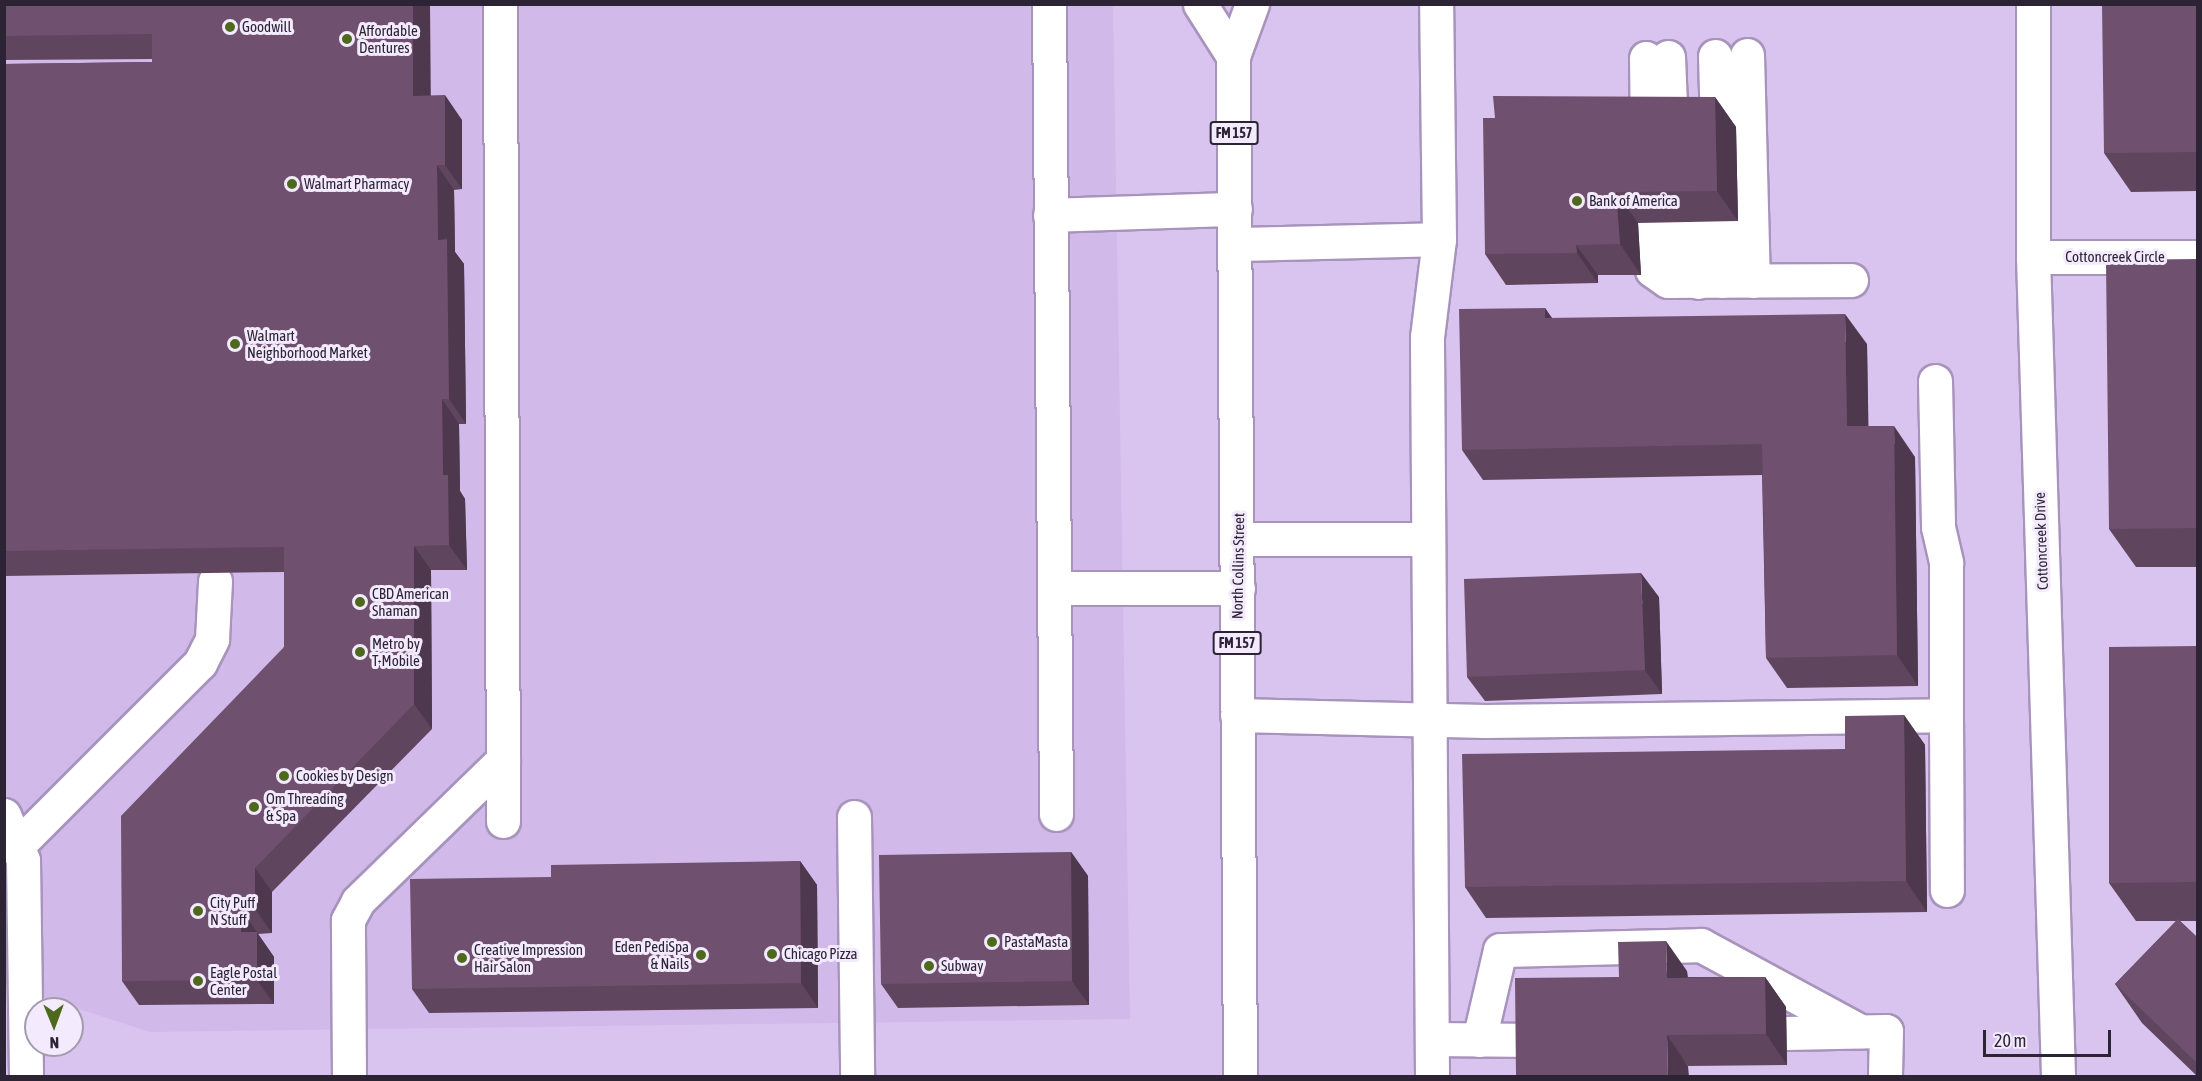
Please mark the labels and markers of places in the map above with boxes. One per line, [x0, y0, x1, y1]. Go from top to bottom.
place label: Goodwill [242, 18, 292, 36]
marker: Goodwill [223, 20, 237, 34]
place label: Affordable Dentures [359, 21, 418, 56]
marker: Affordable Dentures [340, 32, 354, 46]
place label: Walmart Pharmacy [304, 175, 409, 193]
marker: Walmart Pharmacy [285, 177, 299, 191]
place label: Bank of America [1589, 192, 1678, 210]
marker: Bank of America [1570, 194, 1584, 208]
place label: Walmart Neighborhood Market [247, 326, 368, 361]
marker: Walmart Neighborhood Market [228, 337, 242, 351]
place label: CBD American Shaman [372, 584, 449, 619]
marker: CBD American Shaman [353, 595, 367, 609]
place label: Metro by T-Mobile [372, 634, 420, 669]
marker: Metro by T-Mobile [353, 645, 367, 659]
place label: Cookies by Design [296, 767, 393, 785]
marker: Cookies by Design [277, 769, 291, 783]
place label: Om Threading & Spa [266, 789, 344, 824]
marker: Om Threading & Spa [247, 800, 261, 814]
place label: City Puff N Stuff [210, 893, 255, 928]
marker: City Puff N Stuff [191, 904, 205, 918]
place label: PastaMasta [1004, 933, 1068, 951]
marker: PastaMasta [985, 935, 999, 949]
place label: Eden PediSpa & Nails [614, 937, 689, 972]
place label: Creative Impression Hair Salon [474, 940, 583, 975]
place label: Chicago Pizza [784, 945, 858, 963]
marker: Chicago Pizza [765, 947, 779, 961]
marker: Eden PediSpa & Nails [694, 948, 708, 962]
marker: Creative Impression Hair Salon [455, 951, 469, 965]
place label: Subway [941, 957, 983, 975]
marker: Subway [922, 959, 936, 973]
place label: Eagle Postal Center [210, 963, 277, 998]
marker: Eagle Postal Center [191, 974, 205, 988]

